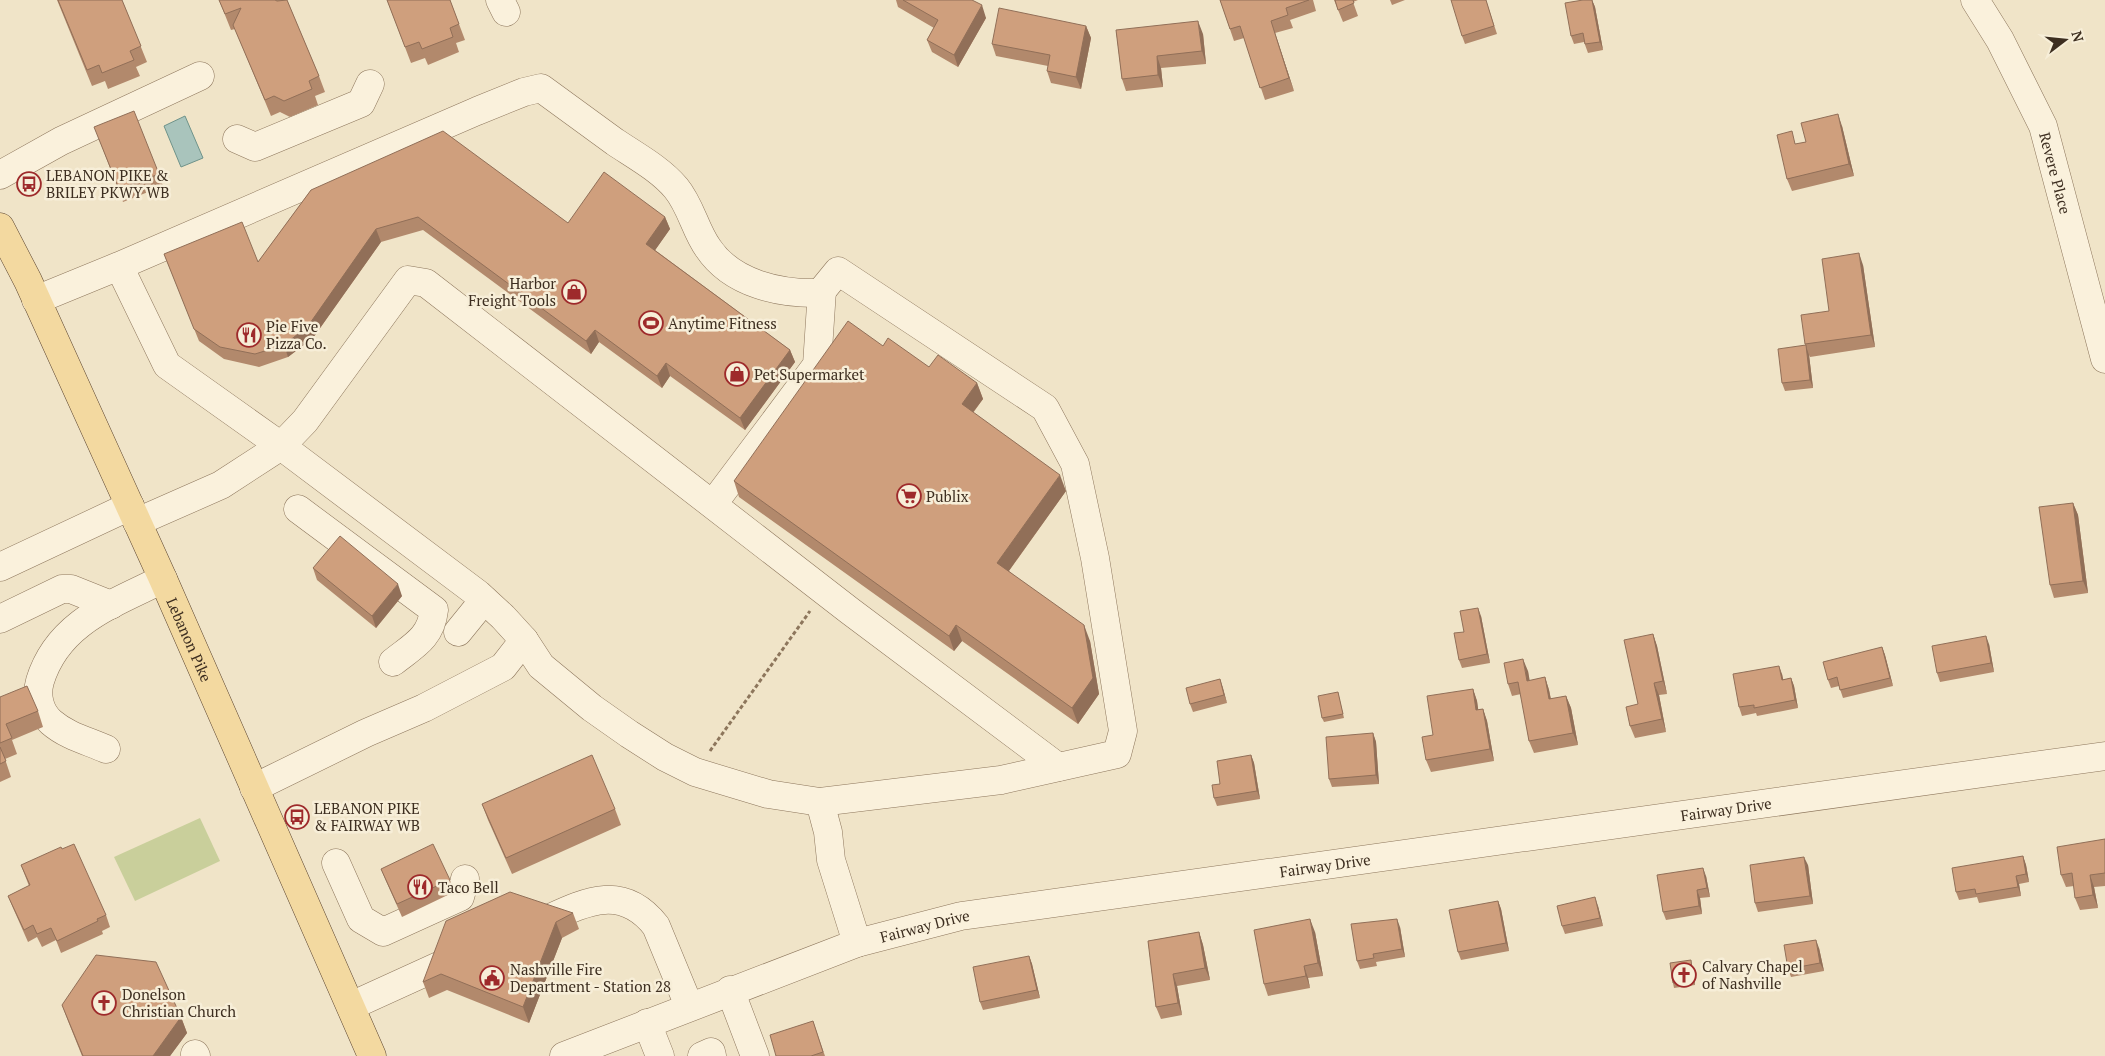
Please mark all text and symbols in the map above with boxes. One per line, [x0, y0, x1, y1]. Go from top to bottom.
north arrow [2040, 15, 2090, 65]
text: N [2067, 29, 2089, 44]
street label: Revere Place [2035, 130, 2076, 216]
place label: LEBANON PIKE & BRILEY PKWY WB [46, 165, 169, 202]
bus stop icon: LEBANON PIKE & BRILEY PKWY WB [16, 171, 42, 197]
place label: Harbor Freight Tools [468, 273, 556, 310]
shop icon: Harbor Freight Tools [561, 279, 587, 305]
sports icon: Anytime Fitness [638, 310, 664, 336]
place label: Anytime Fitness [668, 313, 777, 333]
place label: Pie Five Pizza Co. [266, 316, 327, 353]
restaurant icon: Pie Five Pizza Co. [236, 322, 262, 348]
shop icon: Pet Supermarket [724, 361, 750, 387]
place label: Pet Supermarket [754, 364, 865, 384]
supermarket icon: Publix [896, 483, 922, 509]
place label: Publix [926, 486, 969, 506]
street label: Lebanon Pike [162, 594, 217, 685]
street label: Fairway Drive [1679, 793, 1773, 825]
place label: LEBANON PIKE & FAIRWAY WB [314, 798, 420, 835]
bus stop icon: LEBANON PIKE & FAIRWAY WB [284, 804, 310, 830]
street label: Fairway Drive [1278, 849, 1372, 881]
restaurant icon: Taco Bell [407, 874, 433, 900]
place label: Taco Bell [438, 877, 499, 897]
street label: Fairway Drive [878, 905, 971, 947]
place label: Calvary Chapel of Nashville [1702, 956, 1803, 993]
place label: Nashville Fire Department - Station 28 [510, 959, 671, 996]
church icon: Calvary Chapel of Nashville [1671, 962, 1697, 988]
public building icon: Nashville Fire Department - Station 28 [479, 965, 505, 991]
place label: Donelson Christian Church [122, 984, 236, 1021]
church icon: Donelson Christian Church [91, 990, 117, 1016]

